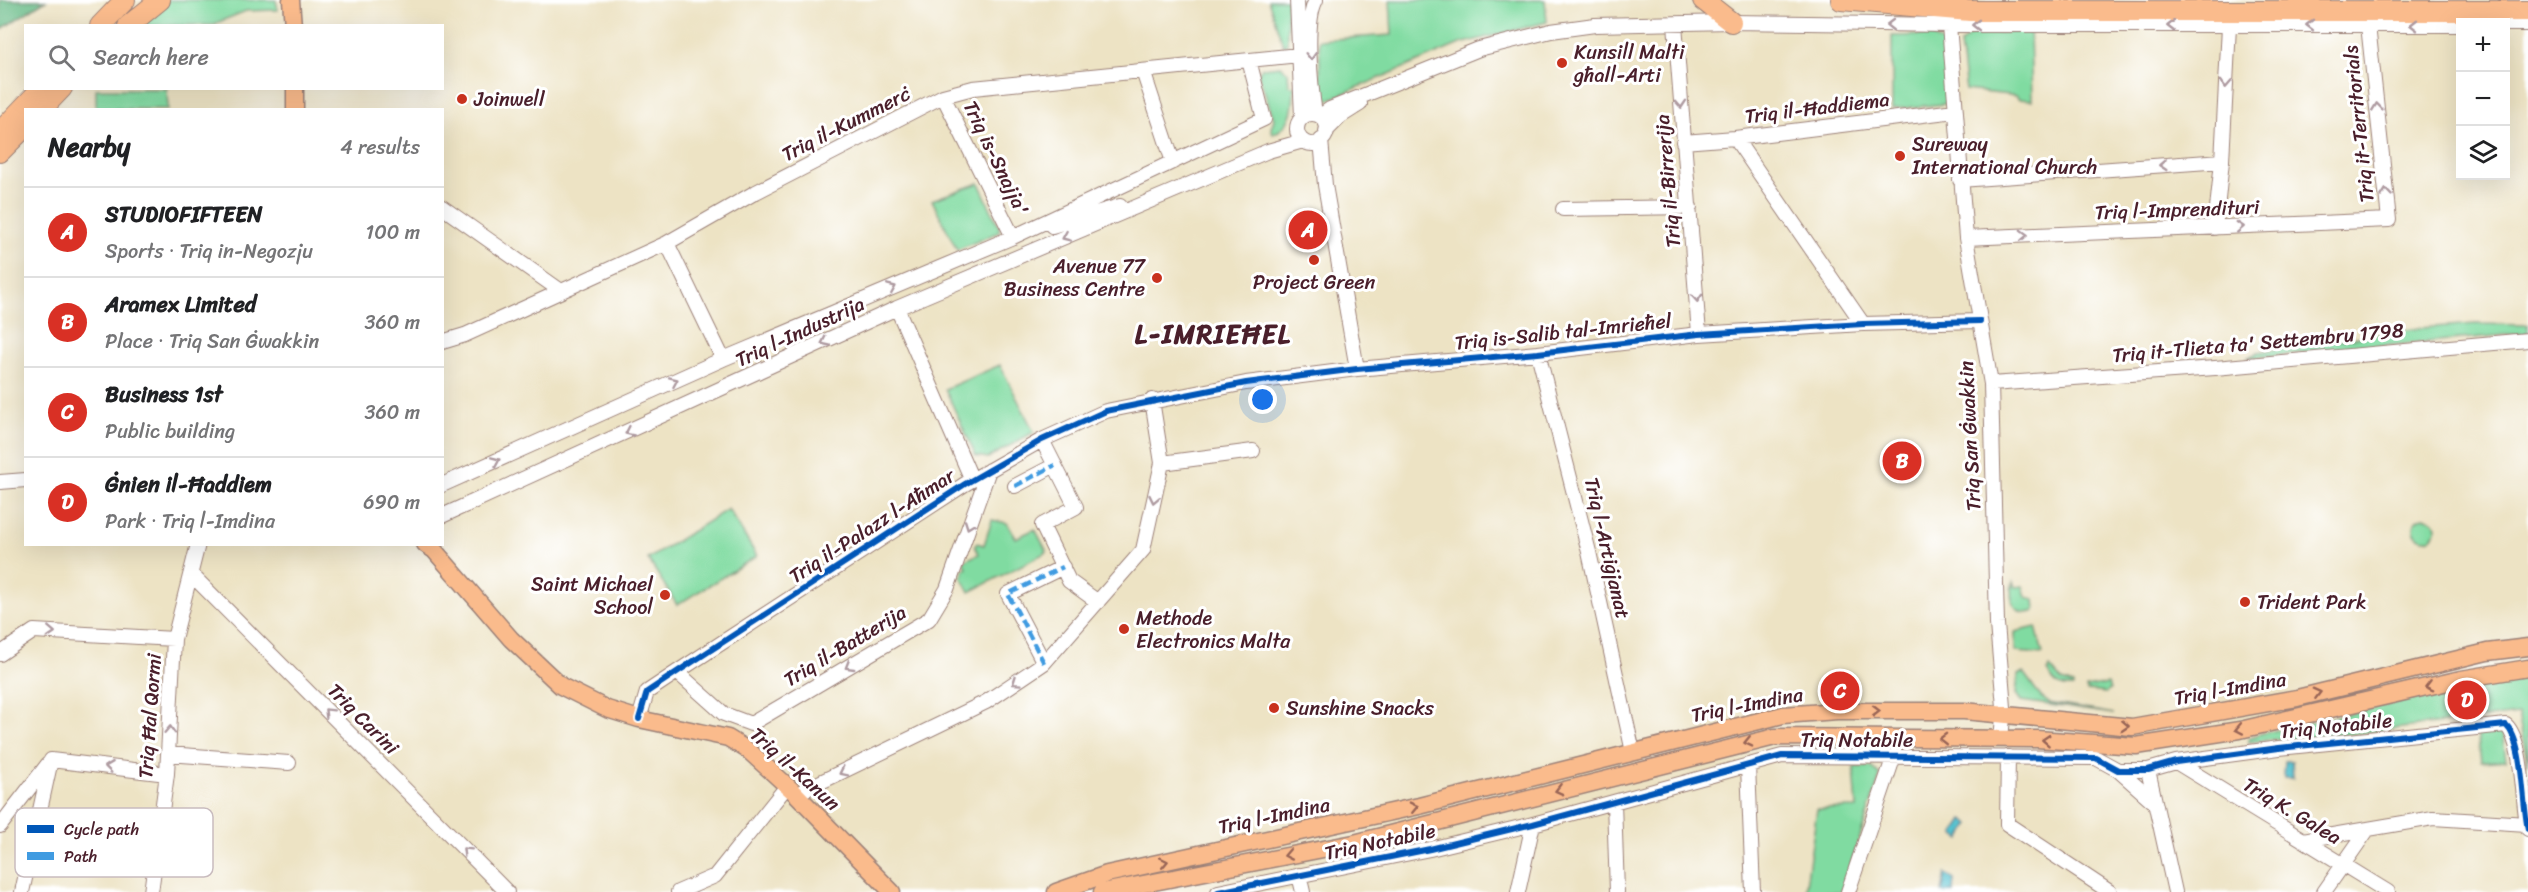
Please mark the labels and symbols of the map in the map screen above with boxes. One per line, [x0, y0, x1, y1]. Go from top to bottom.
one-way arrow [1886, 18, 1895, 31]
one-way arrow [1971, 19, 1980, 31]
one-way arrow [2305, 19, 2314, 31]
one-way arrow [2410, 19, 2419, 31]
one-way arrow [2166, 20, 2175, 32]
place label: Kunsill Malti għall-Arti [1572, 35, 1686, 93]
street label: Triq it-Territorials [2333, 43, 2385, 204]
one-way arrow [1304, 52, 1317, 61]
marker: Kunsill Malti għall-Arti [1555, 56, 1569, 70]
street label: Triq il-Kummerċ [775, 76, 917, 171]
one-way arrow [2219, 80, 2232, 89]
place label: Joinwell [473, 82, 546, 117]
street label: Triq il-Ħaddiema [1743, 82, 1891, 134]
marker: Joinwell [455, 92, 469, 106]
street label: Triq is-Snajja' [953, 94, 1039, 222]
one-way arrow [1674, 99, 1687, 108]
one-way arrow [2371, 103, 2384, 112]
street label: Triq il-Birrerija [1645, 113, 1691, 249]
place label: Sureway International Church [1911, 127, 2097, 185]
marker: Sureway International Church [1893, 149, 1907, 163]
one-way arrow [2159, 159, 2168, 172]
one-way arrow [2380, 188, 2393, 197]
street label: Triq l-Imprendituri [2094, 190, 2261, 230]
pin: A [1288, 208, 1328, 252]
one-way arrow [2236, 220, 2245, 233]
one-way arrow [2020, 229, 2029, 242]
one-way arrow [1061, 230, 1072, 242]
place label: Avenue 77 Business Centre [1004, 249, 1147, 307]
marker: Project Green [1307, 253, 1321, 267]
place label: Project Green [1253, 265, 1375, 300]
marker: Avenue 77 Business Centre [1150, 271, 1164, 285]
one-way arrow [885, 283, 896, 295]
street label: Triq l-Industrija [729, 287, 871, 377]
one-way arrow [1690, 294, 1703, 303]
street label: Triq is-Salib tal-Imrieħel [1453, 303, 1674, 361]
district label: L-IMRIEĦEL [1135, 311, 1291, 357]
street label: Triq it-Tlieta ta' Settembru 1798 [2111, 313, 2405, 373]
one-way arrow [821, 334, 832, 346]
street label: Triq San Ġwakkin [1949, 360, 1991, 512]
one-way arrow [667, 377, 678, 389]
your location [1248, 385, 1277, 414]
one-way arrow [624, 424, 635, 436]
pin: B [1882, 438, 1922, 484]
one-way arrow [489, 457, 500, 469]
street label: Triq il-Palazz l-Aħmar [782, 458, 963, 593]
street label: Triq l-Artiġjanat [1574, 474, 1640, 622]
one-way arrow [1148, 494, 1161, 504]
one-way arrow [964, 519, 976, 530]
place label: Saint Michael School [531, 567, 654, 625]
place label: Trident Park [2257, 585, 2367, 620]
marker: Saint Michael School [658, 588, 672, 602]
street label: Triq il-Batterija [777, 595, 913, 697]
marker: Trident Park [2238, 595, 2252, 609]
place label: Methode Electronics Malta [1136, 601, 1291, 659]
marker: Methode Electronics Malta [1117, 622, 1131, 636]
one-way arrow [47, 626, 56, 639]
street label: Triq Ħal Qormi [128, 651, 172, 780]
one-way arrow [845, 659, 855, 670]
street label: Triq l-Imdina [2171, 662, 2290, 716]
pin: C [1820, 668, 1860, 714]
street label: Triq Carini [319, 675, 408, 764]
one-way arrow [1011, 675, 1022, 686]
street label: Triq l-Imdina [1688, 677, 1807, 733]
pin: D [2448, 678, 2486, 722]
one-way arrow [2424, 679, 2434, 692]
one-way arrow [2312, 688, 2322, 701]
place label: Sunshine Snacks [1286, 691, 1435, 726]
marker: Sunshine Snacks [1267, 701, 1281, 715]
street label: Triq Notabile [2278, 703, 2394, 749]
one-way arrow [1871, 705, 1880, 717]
one-way arrow [325, 709, 336, 720]
street label: Triq il-Kanun [741, 718, 849, 820]
one-way arrow [2120, 720, 2129, 733]
one-way arrow [2234, 722, 2244, 735]
street label: Triq Notabile [1801, 723, 1913, 758]
one-way arrow [163, 725, 176, 734]
one-way arrow [1938, 733, 1947, 745]
one-way arrow [2041, 733, 2050, 746]
one-way arrow [1743, 735, 1753, 748]
one-way arrow [105, 761, 114, 774]
one-way arrow [838, 764, 849, 776]
street label: Triq K. Galea [2236, 768, 2348, 854]
one-way arrow [1554, 783, 1564, 796]
street label: Triq l-Imdina [1215, 787, 1334, 845]
one-way arrow [1409, 801, 1419, 814]
legend [15, 808, 213, 877]
street label: Triq Notabile [1321, 813, 1439, 871]
text: Cycle path [64, 815, 139, 844]
text: Path [64, 842, 97, 871]
one-way arrow [462, 847, 473, 857]
one-way arrow [1283, 848, 1293, 861]
one-way arrow [1159, 856, 1169, 869]

